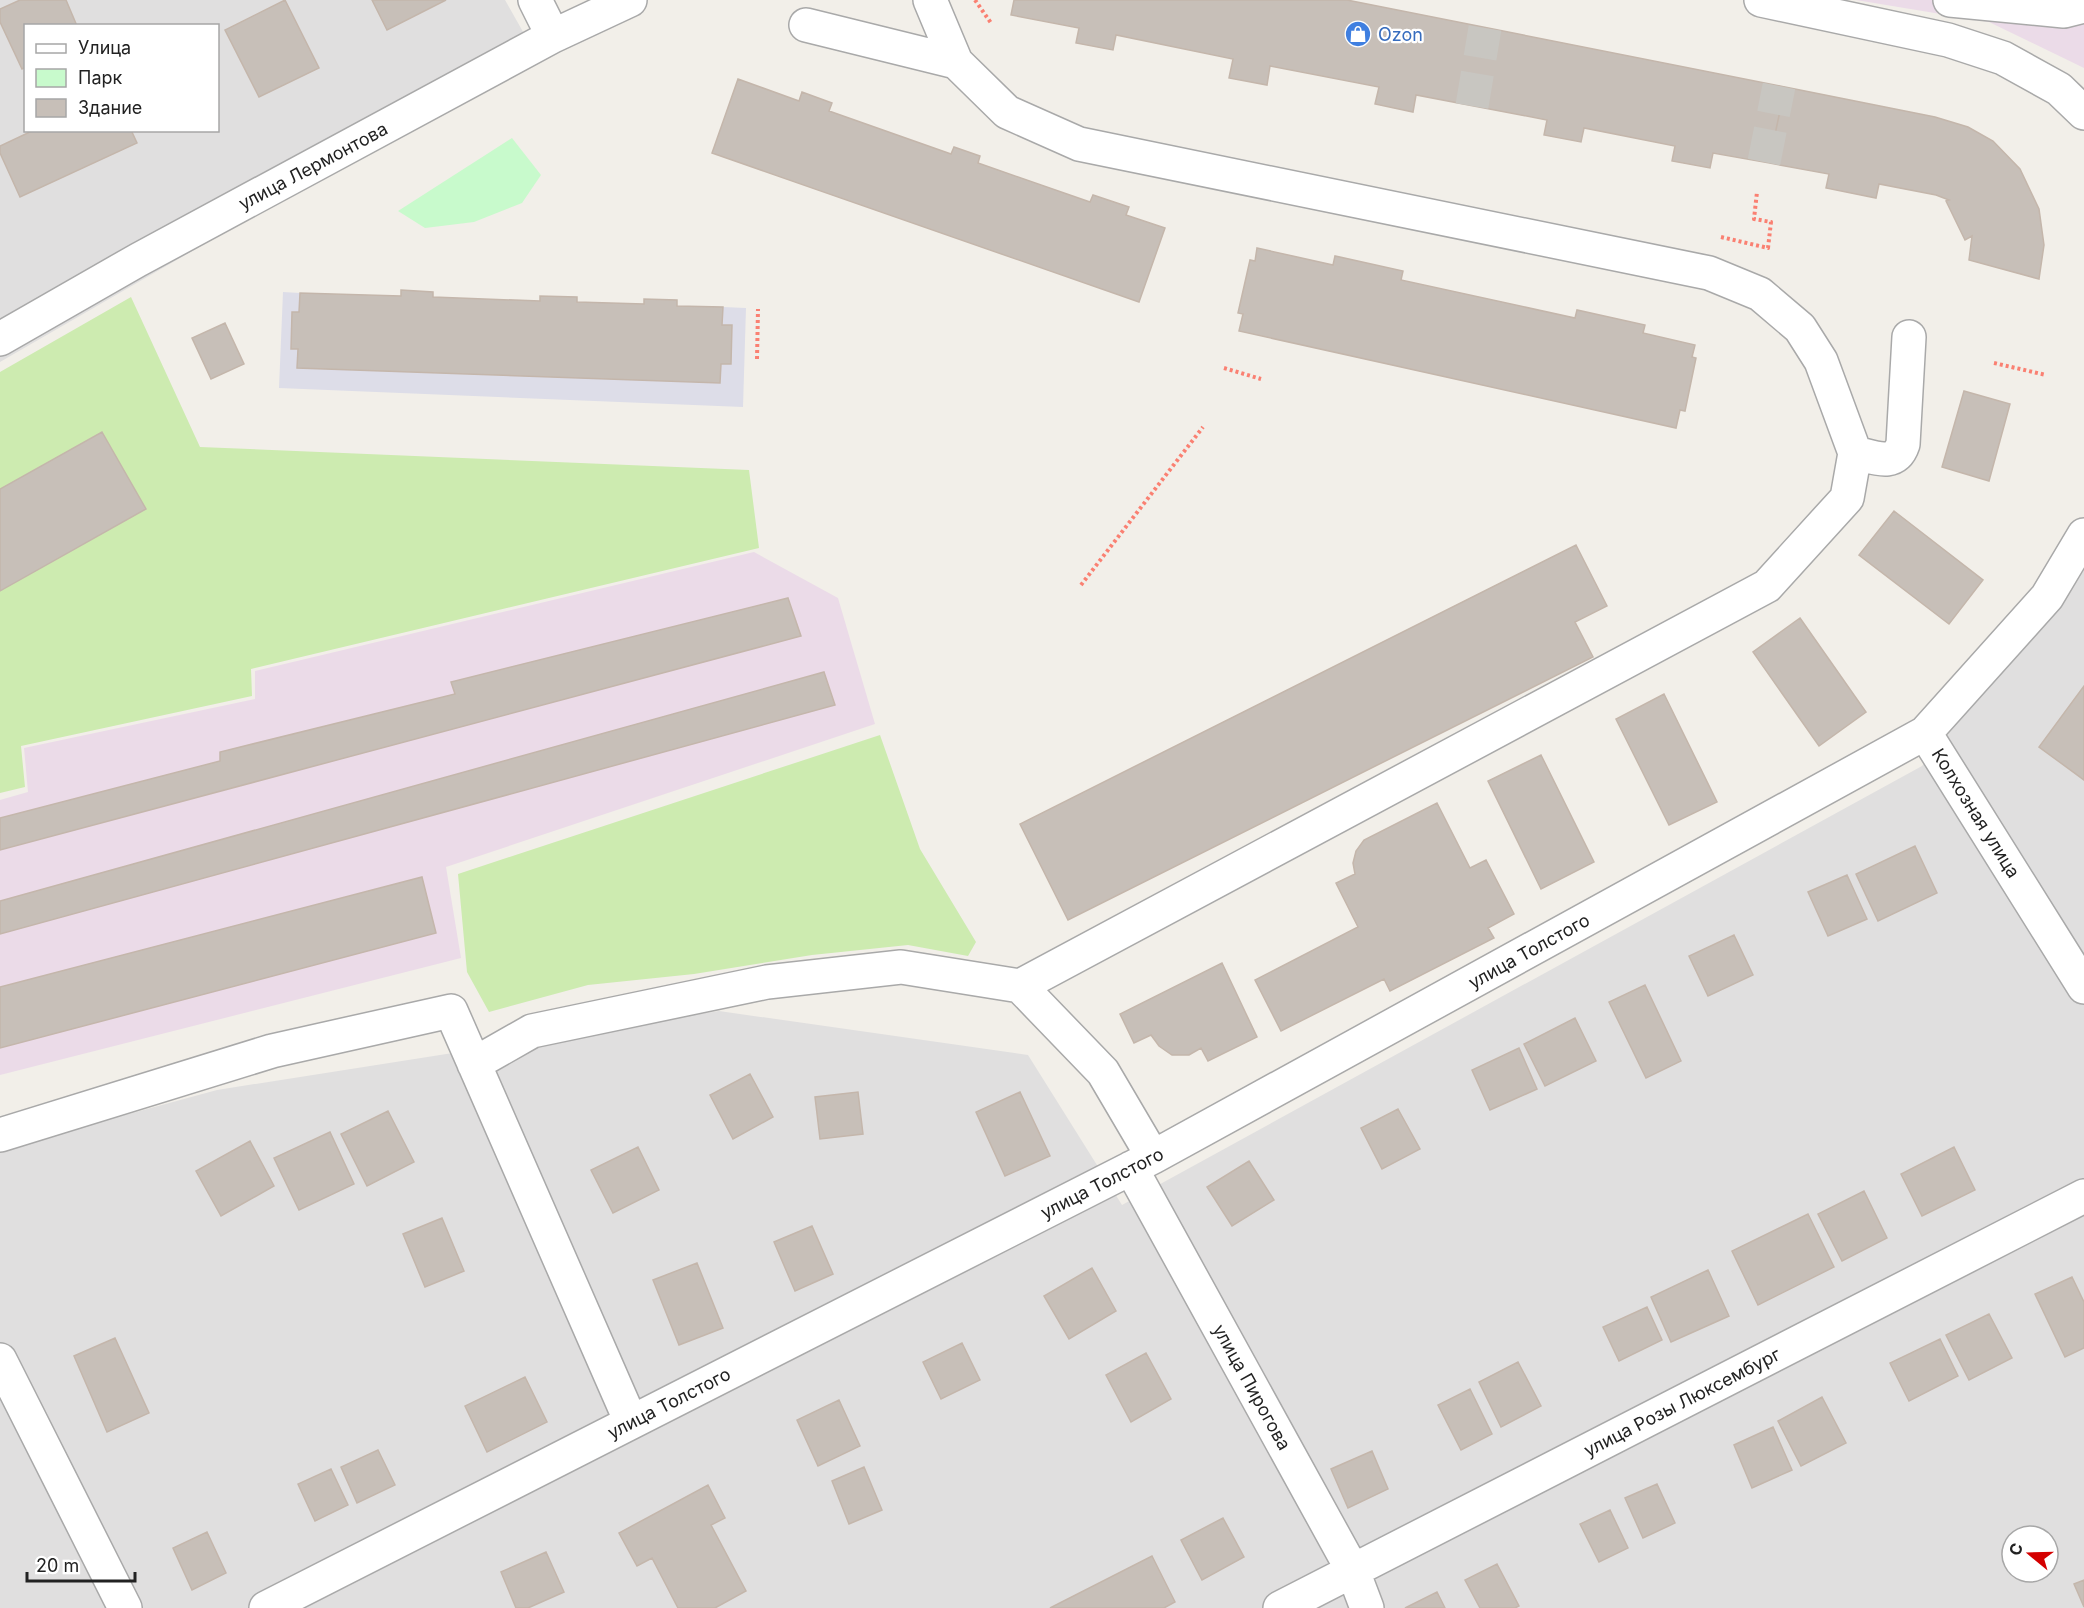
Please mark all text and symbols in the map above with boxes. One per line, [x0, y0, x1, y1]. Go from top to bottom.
shop icon: Ozon [1343, 19, 1373, 49]
legend [24, 24, 219, 132]
place label: Ozon [1378, 24, 1423, 45]
text: Улица [78, 37, 131, 58]
text: Парк [78, 67, 123, 88]
text: Здание [78, 97, 142, 118]
street label: улица Лермонтова [235, 118, 391, 214]
street label: Колхозная улица [1928, 744, 2024, 882]
street label: улица Толстого [1465, 909, 1593, 993]
street label: улица Толстого [1037, 1143, 1167, 1223]
street label: улица Пирогова [1209, 1320, 1295, 1454]
street label: улица Розы Люксембург [1580, 1343, 1784, 1461]
street label: улица Толстого [604, 1363, 734, 1443]
north arrow [2000, 1524, 2060, 1584]
text: С [2004, 1540, 2027, 1558]
scale bar [27, 1545, 135, 1583]
text: 20 m [36, 1555, 79, 1576]

